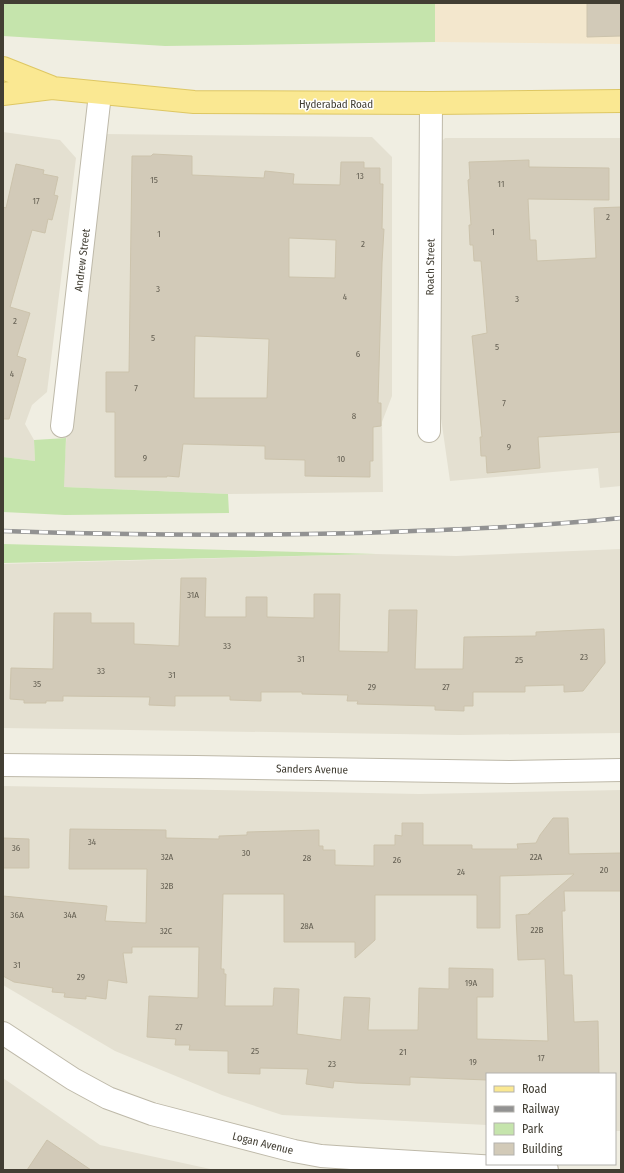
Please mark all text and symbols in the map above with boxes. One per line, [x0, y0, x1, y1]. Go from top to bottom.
street label: Hyderabad Road [299, 98, 373, 111]
house number: 13 [356, 171, 364, 181]
house number: 15 [150, 175, 158, 185]
house number: 11 [498, 179, 504, 189]
house number: 17 [32, 196, 40, 206]
house number: 2 [606, 212, 610, 222]
street label: Andrew Street [72, 227, 93, 292]
house number: 1 [491, 227, 495, 237]
house number: 1 [157, 229, 161, 239]
street label: Roach Street [424, 238, 438, 296]
house number: 2 [361, 239, 365, 249]
house number: 3 [156, 284, 160, 294]
house number: 4 [343, 292, 348, 302]
house number: 3 [515, 294, 519, 304]
house number: 2 [13, 316, 17, 326]
house number: 5 [151, 333, 155, 343]
house number: 5 [495, 342, 499, 352]
house number: 6 [356, 349, 361, 359]
house number: 4 [10, 369, 15, 379]
house number: 7 [134, 383, 138, 393]
house number: 7 [502, 398, 506, 408]
house number: 8 [352, 411, 357, 421]
house number: 9 [507, 442, 511, 452]
house number: 9 [143, 453, 147, 463]
house number: 10 [337, 454, 345, 464]
house number: 31A [187, 590, 199, 600]
house number: 33 [223, 641, 231, 651]
house number: 23 [580, 652, 588, 662]
house number: 31 [297, 654, 305, 664]
house number: 25 [515, 655, 523, 665]
house number: 33 [97, 666, 105, 676]
house number: 31 [168, 670, 176, 680]
house number: 35 [33, 679, 41, 689]
house number: 29 [368, 682, 376, 692]
house number: 27 [442, 682, 450, 692]
street label: Sanders Avenue [276, 762, 348, 777]
house number: 34 [88, 837, 97, 847]
house number: 36 [12, 843, 21, 853]
house number: 30 [242, 848, 251, 858]
house number: 32A [161, 852, 174, 862]
house number: 22A [530, 852, 543, 862]
house number: 28 [303, 853, 312, 863]
house number: 26 [393, 855, 402, 865]
house number: 20 [600, 865, 609, 875]
house number: 24 [457, 867, 466, 877]
house number: 32B [161, 881, 174, 891]
house number: 36A [10, 910, 24, 920]
house number: 34A [63, 910, 77, 920]
house number: 28A [300, 921, 314, 931]
house number: 22B [531, 925, 544, 935]
house number: 32C [160, 926, 173, 936]
house number: 31 [13, 960, 21, 970]
house number: 29 [77, 972, 85, 982]
house number: 19A [465, 978, 478, 988]
house number: 27 [175, 1022, 183, 1032]
house number: 25 [251, 1046, 259, 1056]
house number: 21 [399, 1047, 407, 1057]
house number: 17 [537, 1053, 545, 1063]
house number: 19 [469, 1057, 477, 1067]
house number: 23 [328, 1059, 336, 1069]
legend [486, 1073, 616, 1165]
text: Road [522, 1082, 547, 1096]
text: Railway [522, 1102, 560, 1116]
text: Park [522, 1122, 544, 1136]
street label: Logan Avenue [231, 1130, 295, 1157]
text: Building [522, 1142, 563, 1156]

